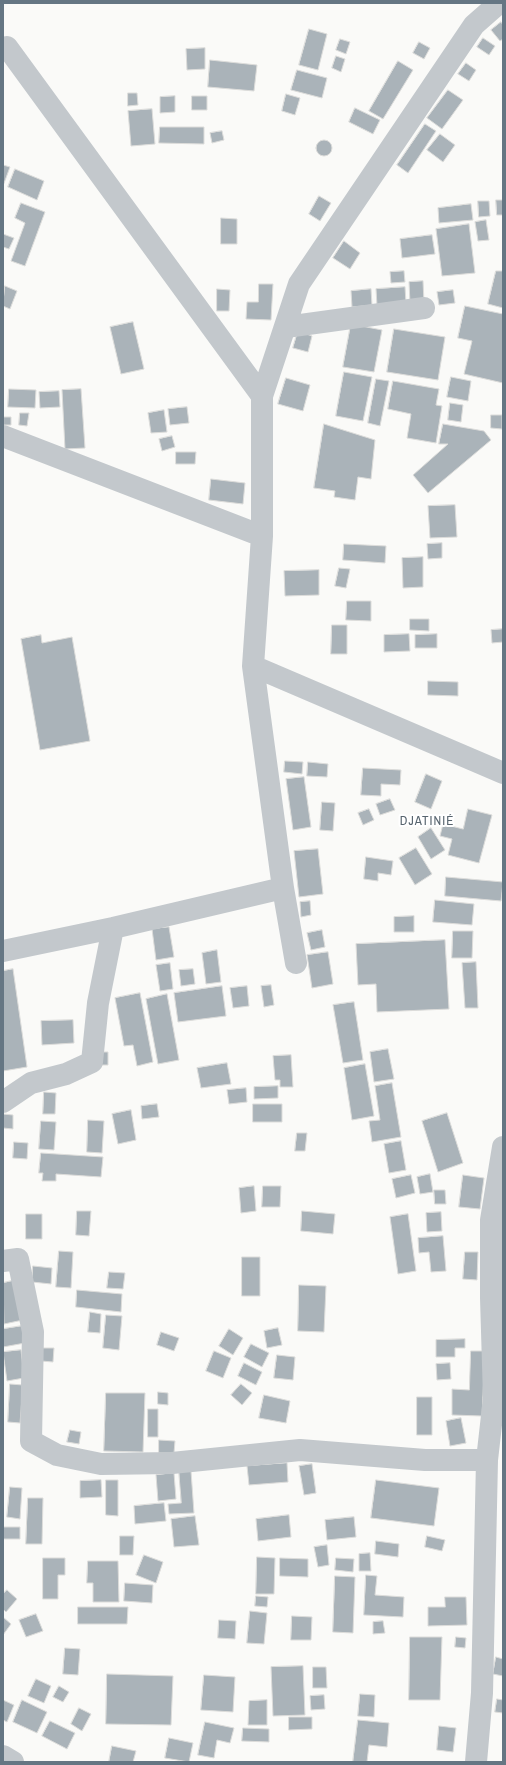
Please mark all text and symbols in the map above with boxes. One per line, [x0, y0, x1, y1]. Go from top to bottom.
district label: DJATINIÉ [400, 814, 454, 830]

